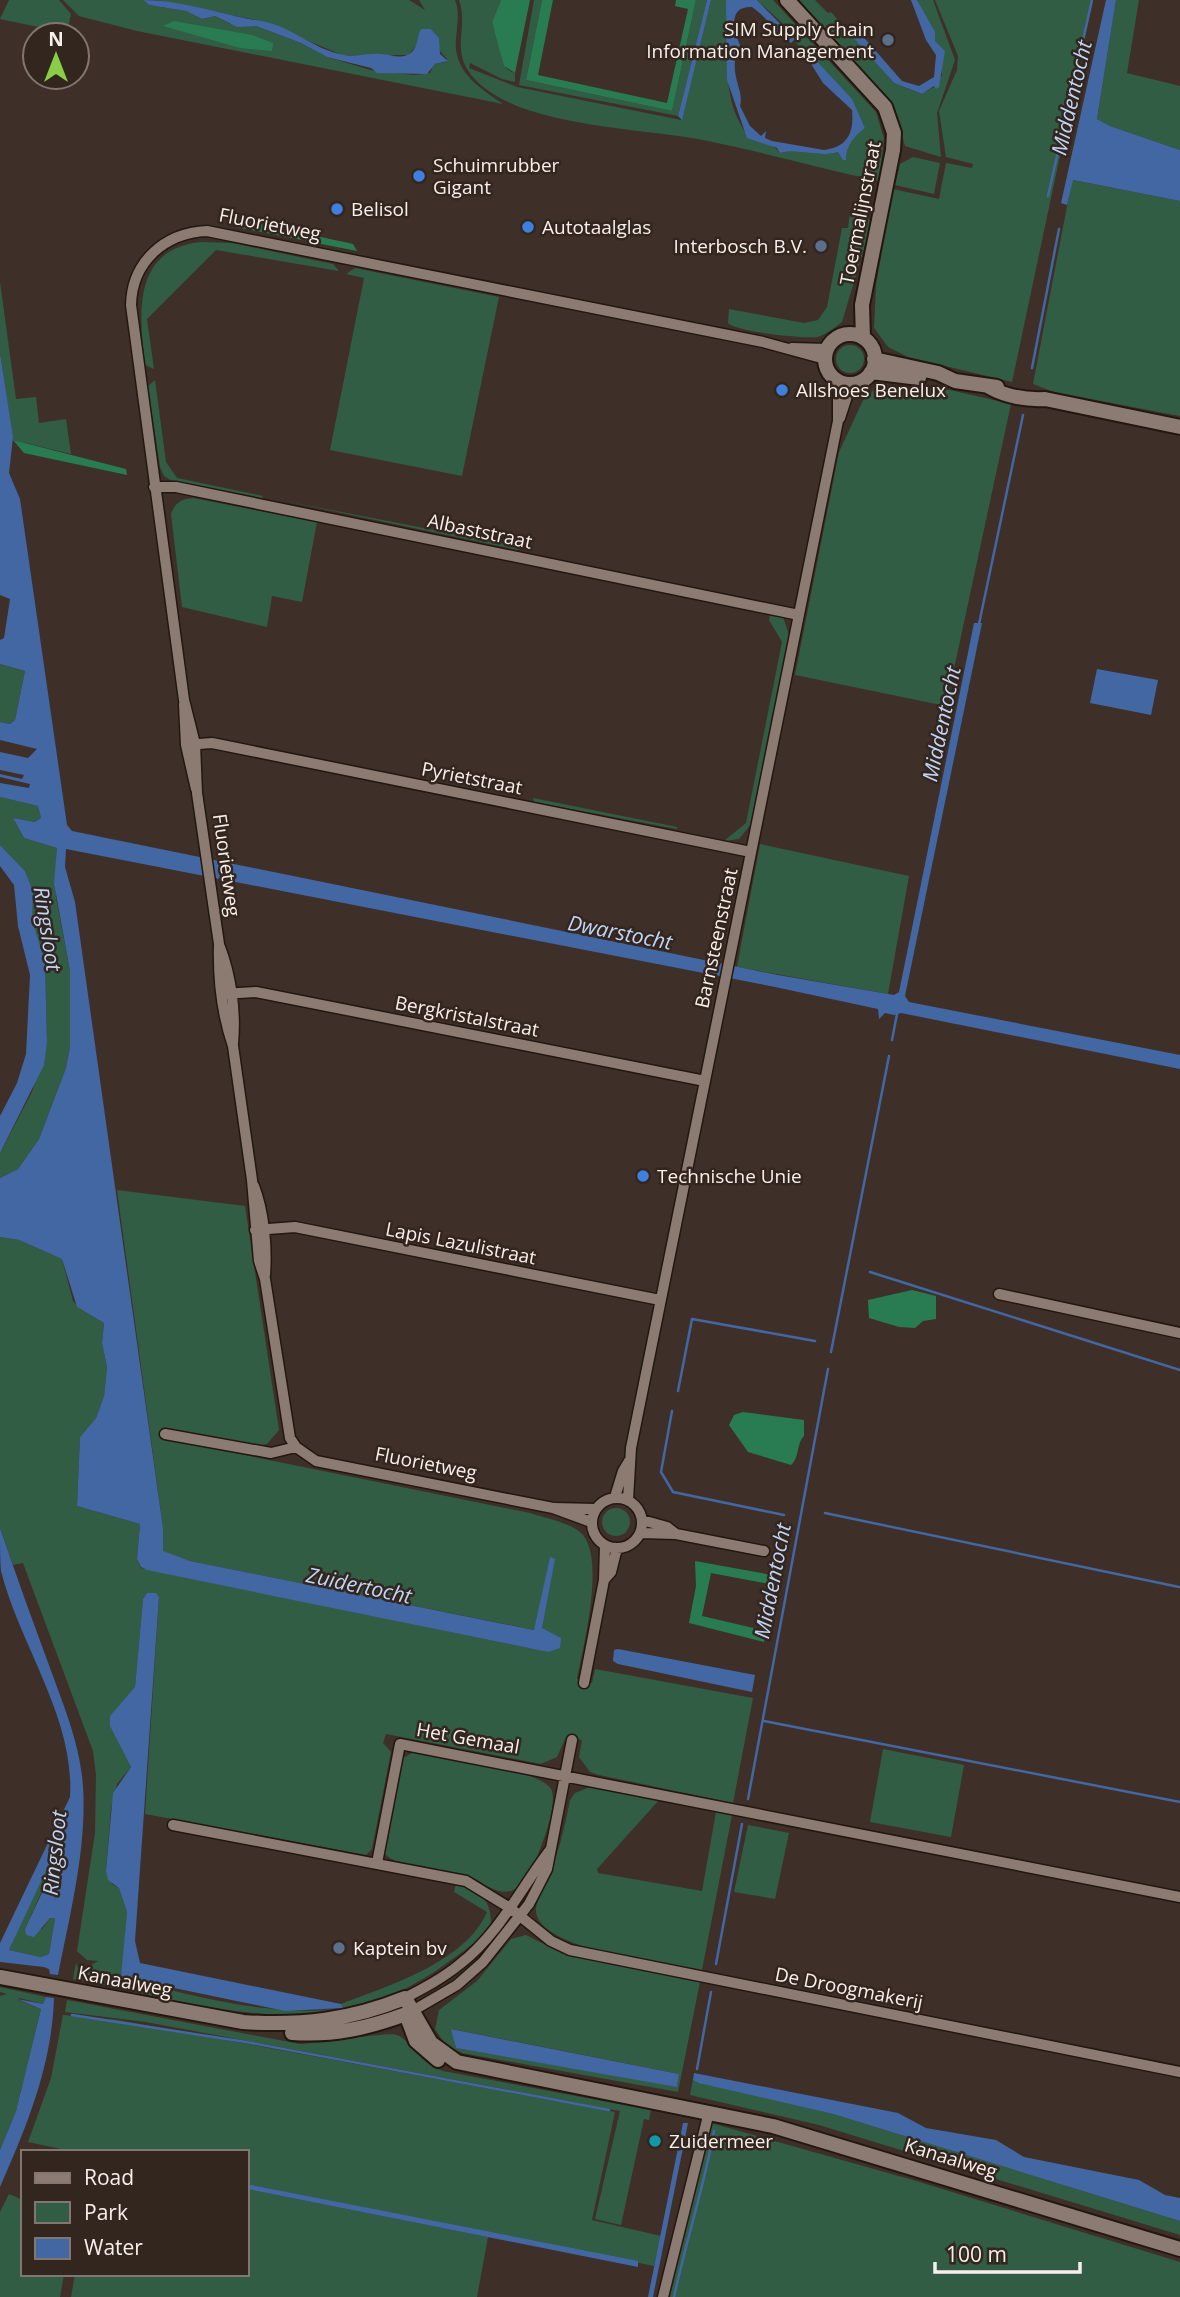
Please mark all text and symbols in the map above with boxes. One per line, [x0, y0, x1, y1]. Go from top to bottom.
place label: SIM Supply chain Information Management [646, 16, 874, 64]
north arrow [21, 21, 91, 91]
text: N [48, 26, 64, 52]
marker: SIM Supply chain Information Management [880, 32, 896, 48]
water label: Middentocht [1044, 37, 1098, 158]
street label: Toermalijnstraat [833, 139, 887, 287]
place label: Schuimrubber Gigant [433, 152, 560, 200]
marker: Schuimrubber Gigant [411, 168, 427, 184]
place label: Belisol [351, 196, 409, 222]
street label: Fluorietweg [217, 201, 323, 247]
marker: Belisol [329, 201, 345, 217]
place label: Autotaalglas [542, 214, 651, 240]
marker: Autotaalglas [520, 219, 536, 235]
place label: Interbosch B.V. [673, 233, 807, 259]
marker: Interbosch B.V. [813, 238, 829, 254]
place label: Allshoes Benelux [796, 377, 946, 403]
marker: Allshoes Benelux [774, 382, 790, 398]
street label: Albaststraat [425, 507, 535, 555]
water label: Middentocht [915, 663, 967, 784]
street label: Pyrietstraat [419, 755, 525, 801]
street label: Fluorietweg [207, 812, 247, 918]
street label: Barnsteenstraat [688, 865, 744, 1010]
water label: Ringsloot [27, 885, 69, 974]
water label: Dwarstocht [566, 908, 676, 956]
street label: Bergkristalstraat [393, 989, 541, 1043]
place label: Technische Unie [657, 1163, 802, 1189]
marker: Technische Unie [635, 1168, 651, 1184]
street label: Lapis Lazulistraat [383, 1216, 539, 1270]
street label: Fluorietweg [373, 1440, 479, 1486]
water label: Middentocht [747, 1520, 797, 1641]
water label: Zuidertocht [303, 1560, 415, 1610]
street label: Het Gemaal [414, 1716, 522, 1760]
water label: Ringsloot [36, 1808, 72, 1897]
place label: Kaptein bv [353, 1935, 447, 1961]
marker: Kaptein bv [331, 1940, 347, 1956]
street label: Kanaalweg [76, 1959, 174, 2003]
street label: De Droogmakerij [773, 1961, 925, 2015]
place label: Zuidermeer [669, 2128, 773, 2154]
street label: Kanaalweg [902, 2132, 1000, 2184]
marker: Zuidermeer [647, 2133, 663, 2149]
legend [21, 2150, 248, 2276]
text: Road [84, 2163, 134, 2191]
text: Park [84, 2198, 128, 2226]
scale bar [935, 2230, 1080, 2274]
text: Water [84, 2233, 143, 2261]
text: 100 m [946, 2240, 1007, 2268]

